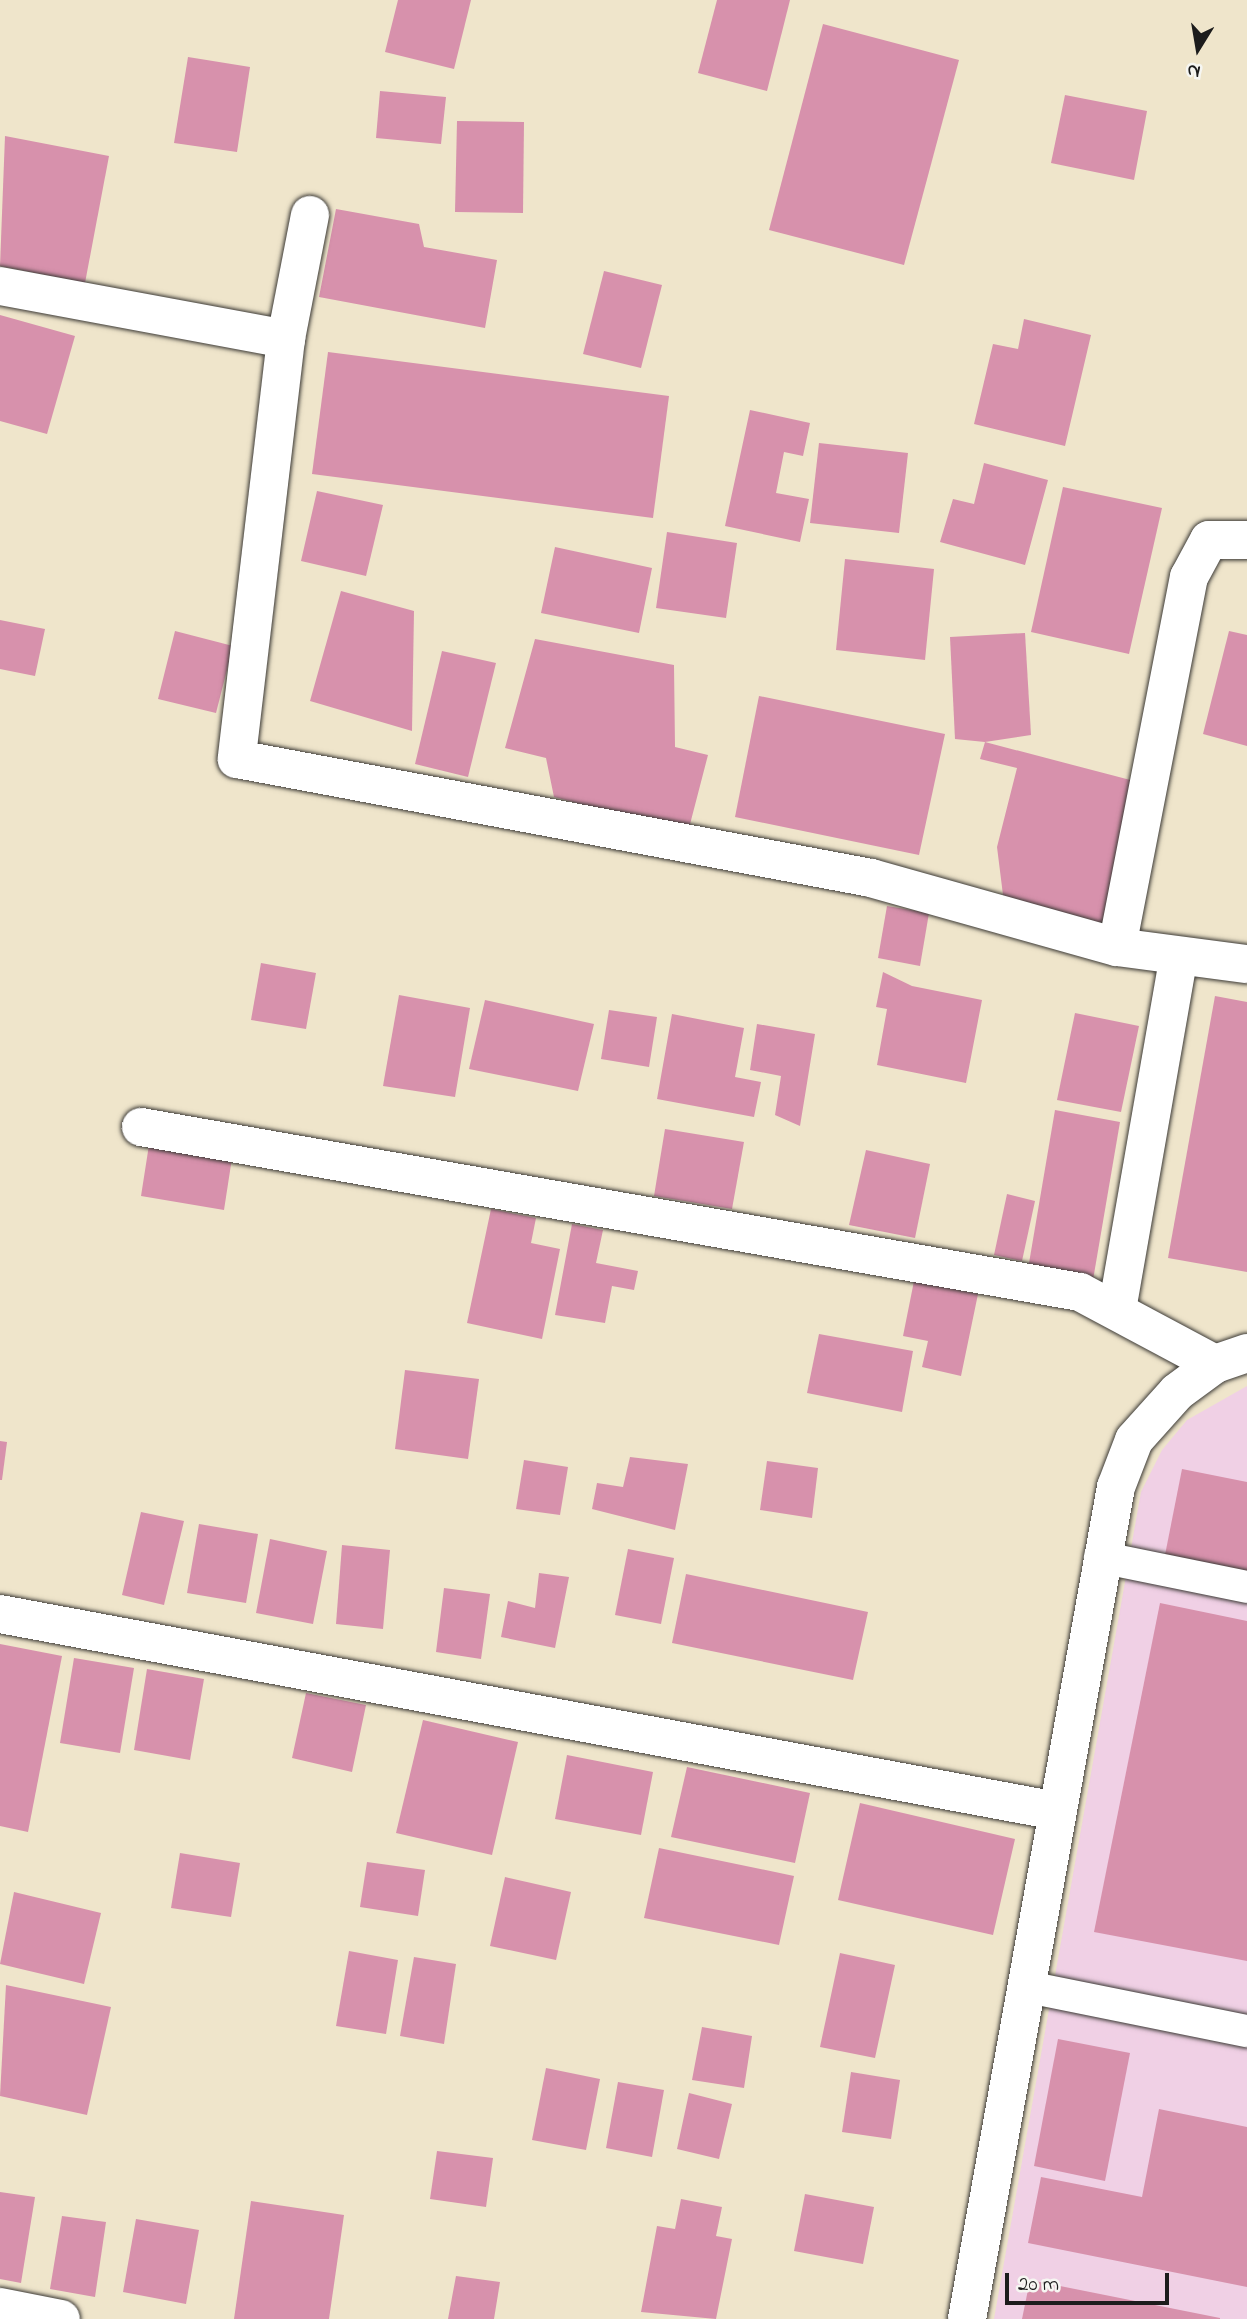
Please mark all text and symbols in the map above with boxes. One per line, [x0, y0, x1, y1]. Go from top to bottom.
north arrow [1163, 14, 1233, 84]
text: N [1185, 56, 1203, 85]
scale bar [1009, 2260, 1174, 2304]
text: 20 m [1018, 2270, 1059, 2300]

